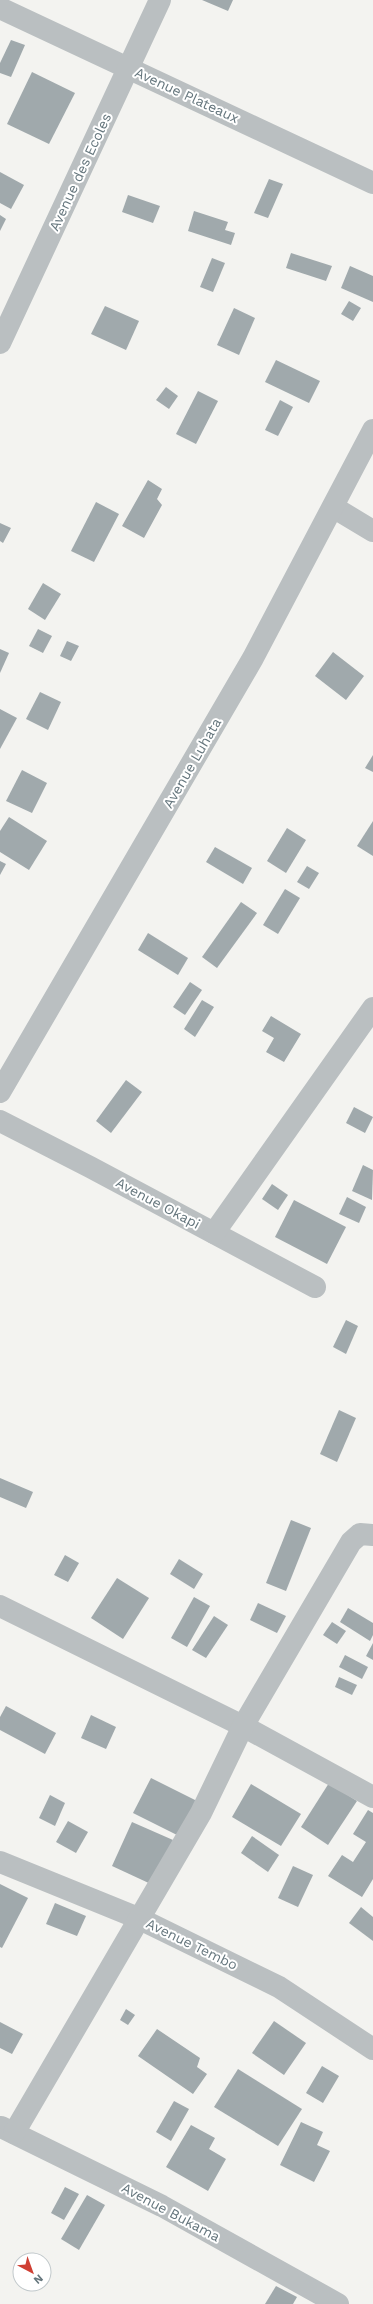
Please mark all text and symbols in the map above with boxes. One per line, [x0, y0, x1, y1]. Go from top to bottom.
street label: Avenue Plateaux [133, 64, 241, 126]
street label: Avenue des Ecoles [46, 111, 114, 233]
street label: Avenue Luhata [160, 715, 224, 811]
street label: Avenue Okapi [113, 1174, 203, 1232]
street label: Avenue Tembo [144, 1915, 240, 1973]
street label: Avenue Bukama [119, 2179, 223, 2245]
north arrow [12, 2252, 52, 2292]
text: N [31, 2272, 46, 2287]

